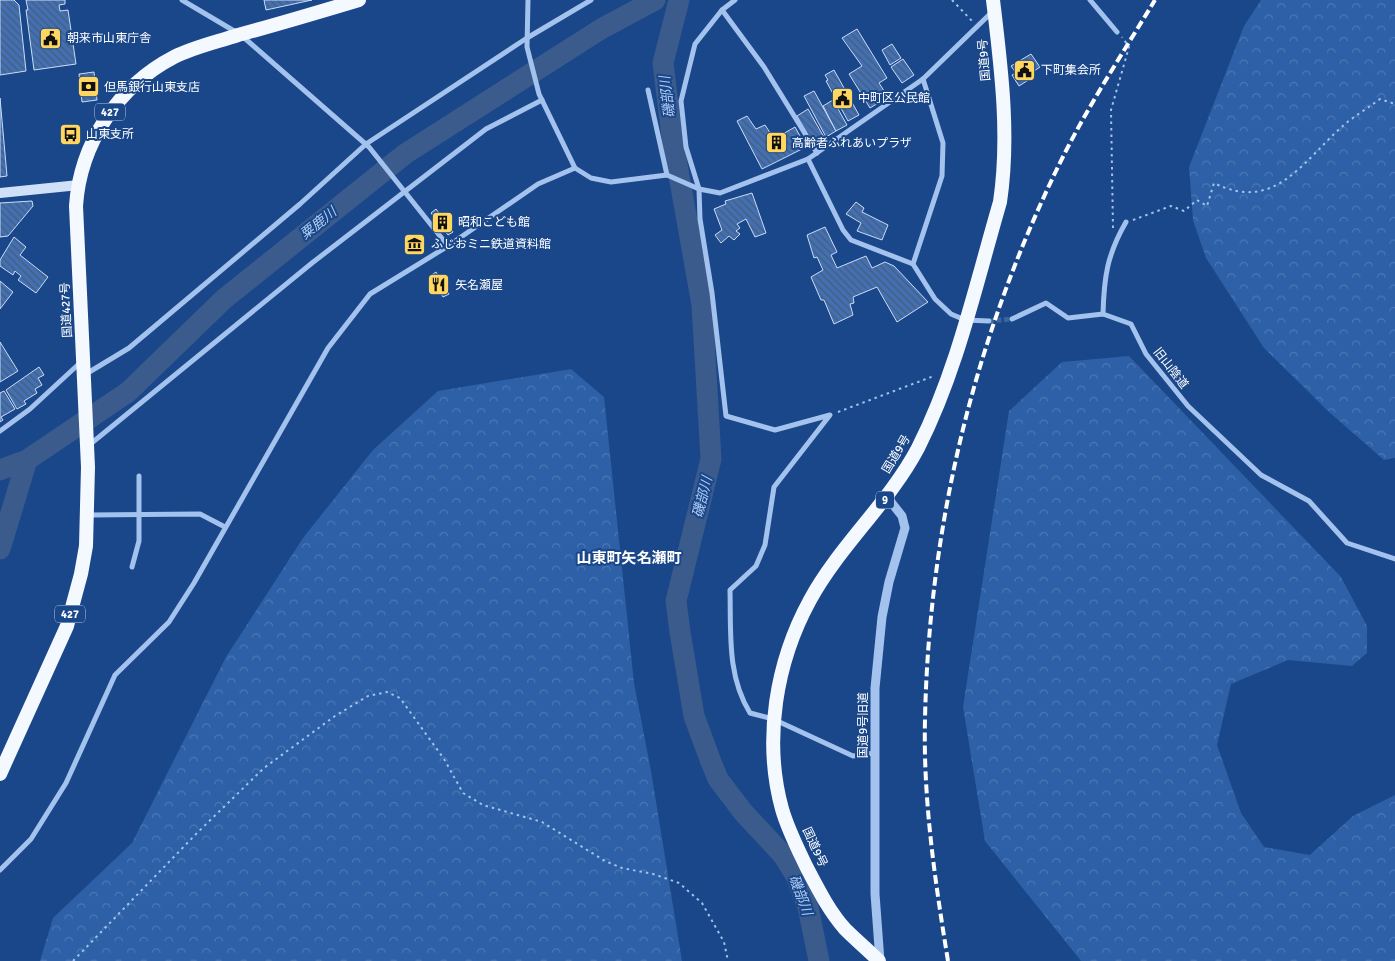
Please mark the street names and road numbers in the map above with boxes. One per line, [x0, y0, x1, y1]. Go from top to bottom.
street label: 国道9号 [975, 38, 994, 82]
road number: 427 [95, 104, 125, 120]
street label: 国道427号 [58, 282, 75, 338]
street label: 旧山陰道 [1150, 345, 1191, 392]
street label: 国道9号 [879, 432, 914, 476]
road number: 9 [876, 492, 894, 508]
road number: 427 [55, 606, 85, 622]
street label: 国道9号旧道 [856, 692, 871, 758]
street label: 国道9号 [799, 825, 830, 870]

